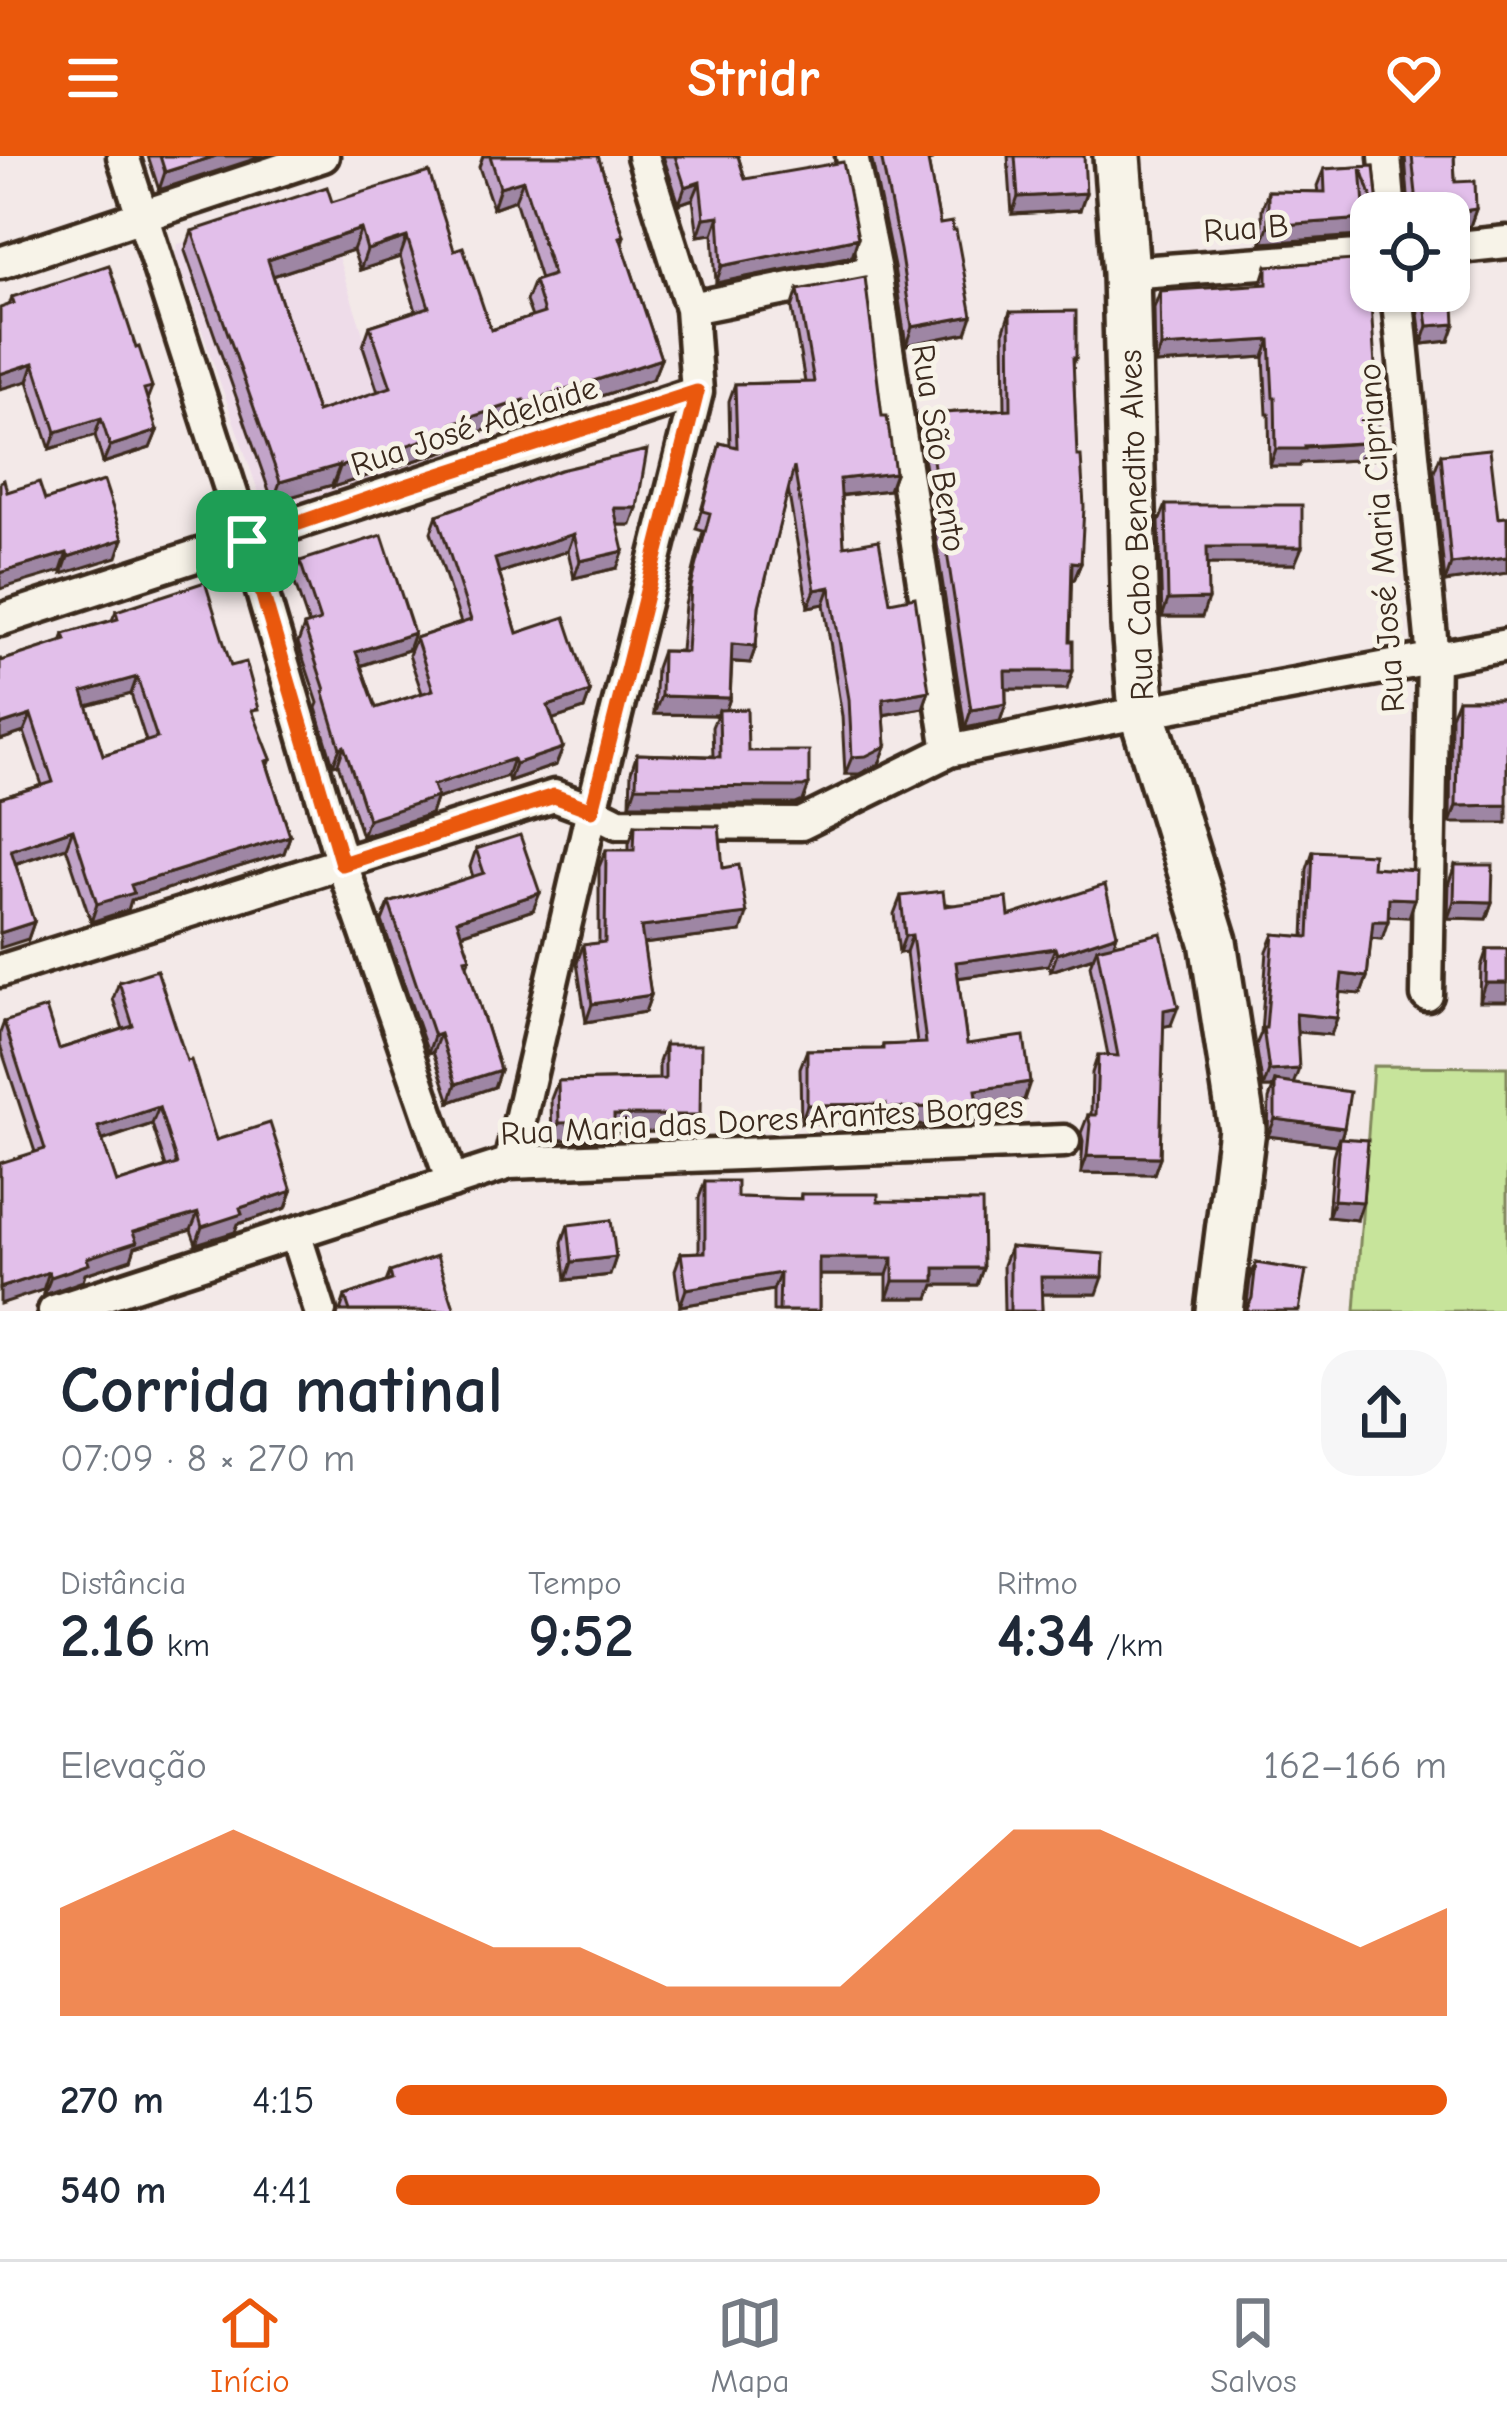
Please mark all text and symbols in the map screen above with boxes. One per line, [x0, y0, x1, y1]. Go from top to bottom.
icon: menu [60, 45, 126, 111]
icon: heart [1381, 45, 1447, 111]
text: Stridr [687, 47, 820, 110]
map controls [1350, 192, 1470, 312]
button: locate [1350, 192, 1470, 312]
street label: Rua B [1202, 206, 1290, 250]
street label: Rua São Bento [904, 342, 974, 554]
street label: Rua Cabo Benedito Alves [1111, 349, 1161, 701]
street label: Rua José Maria Cipriano [1350, 362, 1412, 714]
street label: Rua José Adelaide [346, 368, 602, 484]
pin [196, 490, 298, 592]
icon: arrive [214, 508, 280, 574]
street label: Rua Maria das Dores Arantes Borges [500, 1087, 1024, 1153]
button: share [1321, 1350, 1447, 1476]
text: Corrida matinal [60, 1353, 503, 1429]
text: 07:09 · 8 × 270 m [60, 1436, 355, 1481]
text: Distância [60, 1564, 186, 1602]
text: Tempo [528, 1564, 622, 1602]
text: Ritmo [997, 1564, 1078, 1602]
text: 2.16 [60, 1602, 156, 1671]
text: 9:52 [528, 1602, 634, 1671]
text: 4:34 [997, 1602, 1095, 1671]
text: km [156, 1626, 210, 1664]
text: /km [1095, 1626, 1164, 1664]
text: Elevação [60, 1743, 207, 1788]
text: 162–166 m [1264, 1743, 1447, 1788]
text: 270 m [60, 2078, 164, 2123]
text: 4:15 [252, 2078, 315, 2123]
text: 540 m [60, 2168, 166, 2213]
text: 4:41 [252, 2168, 312, 2213]
tab: Início [210, 2290, 290, 2400]
tab: Mapa [710, 2290, 790, 2400]
tab: Salvos [1210, 2290, 1297, 2400]

